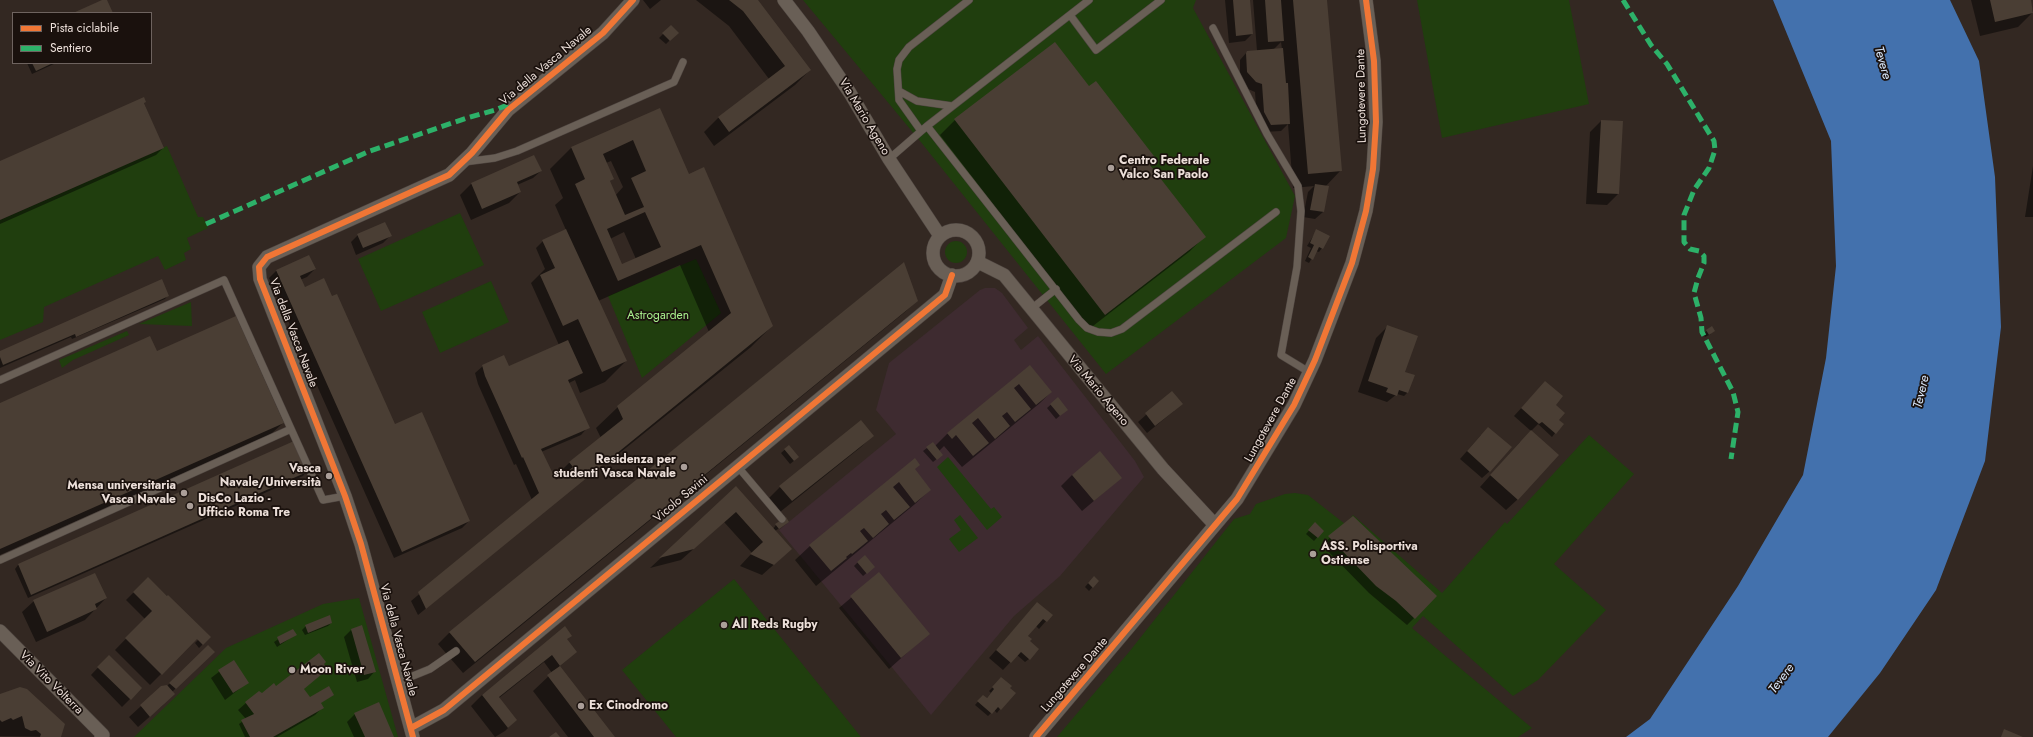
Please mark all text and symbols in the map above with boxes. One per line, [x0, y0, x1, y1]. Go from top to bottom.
legend [12, 12, 152, 64]
text: Pista ciclabile [50, 19, 119, 37]
street label: Via della Vasca Navale [497, 23, 595, 109]
text: Sentiero [50, 39, 92, 57]
water label: Tevere [1870, 45, 1894, 81]
street label: Lungotevere Dante [1354, 49, 1370, 143]
street label: Via Mario Ageno [835, 76, 893, 158]
place label: Centro Federale Valco San Paolo [1119, 154, 1209, 182]
marker: Centro Federale Valco San Paolo [1106, 163, 1116, 173]
street label: Via della Vasca Navale [266, 276, 320, 390]
park label: Astrogarden [627, 309, 689, 323]
street label: Via Mario Ageno [1064, 353, 1132, 429]
water label: Tevere [1911, 374, 1933, 410]
street label: Lungotevere Dante [1242, 375, 1300, 465]
place label: Residenza per studenti Vasca Navale [554, 453, 676, 481]
place label: Vasca Navale/Università [220, 462, 321, 490]
marker: Residenza per studenti Vasca Navale [679, 462, 689, 472]
marker: Vasca Navale/Università [324, 471, 334, 481]
street label: Vicolo Savini [651, 472, 711, 526]
place label: Mensa universitaria Vasca Navale [67, 479, 176, 507]
marker: Mensa universitaria Vasca Navale [179, 488, 189, 498]
place label: DisCo Lazio - Ufficio Roma Tre [198, 492, 290, 520]
marker: DisCo Lazio - Ufficio Roma Tre [185, 501, 195, 511]
place label: ASS. Polisportiva Ostiense [1321, 540, 1418, 568]
marker: ASS. Polisportiva Ostiense [1308, 549, 1318, 559]
street label: Via della Vasca Navale [376, 582, 420, 698]
place label: All Reds Rugby [732, 618, 817, 632]
marker: All Reds Rugby [719, 620, 729, 630]
street label: Lungotevere Dante [1039, 635, 1111, 715]
street label: Via Vito Volterra [16, 648, 86, 718]
water label: Tevere [1766, 661, 1798, 697]
place label: Moon River [300, 663, 364, 677]
marker: Moon River [287, 665, 297, 675]
place label: Ex Cinodromo [589, 699, 668, 713]
marker: Ex Cinodromo [576, 701, 586, 711]

